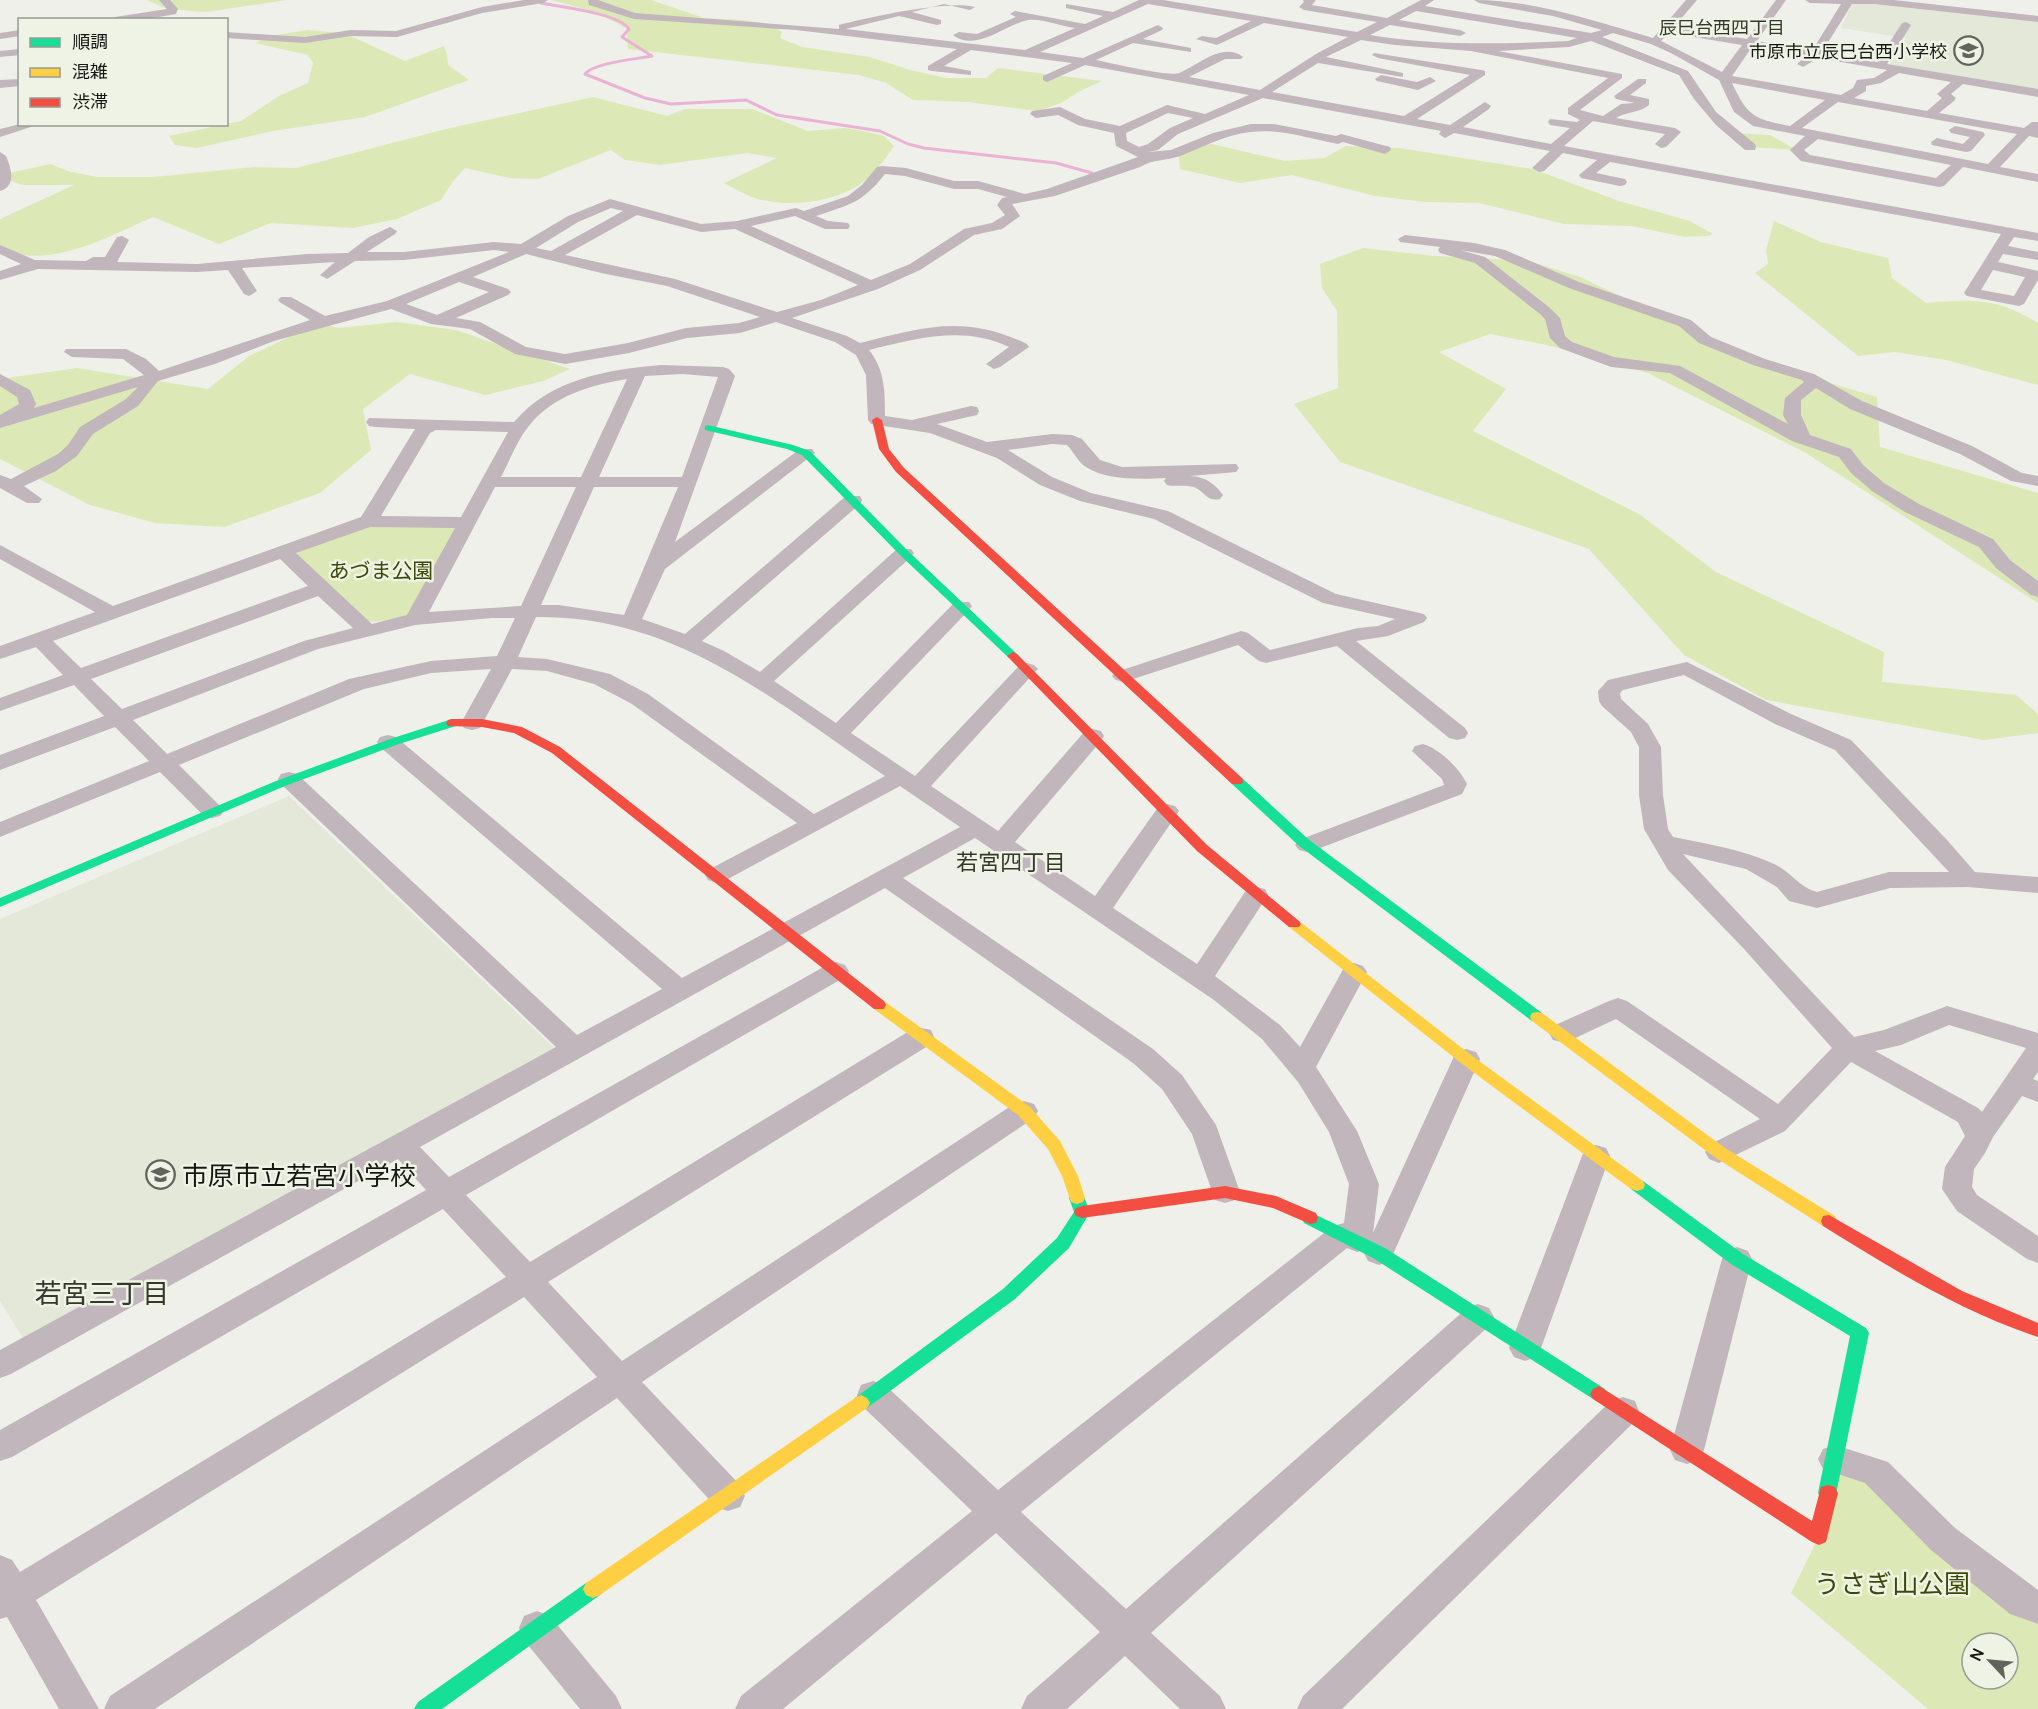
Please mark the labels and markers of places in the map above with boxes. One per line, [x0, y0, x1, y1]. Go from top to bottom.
school or university icon: 市原市立辰巳台西小学校 [1952, 35, 1984, 67]
place label: 市原市立辰巳台西小学校 [1749, 39, 1947, 63]
place label: 市原市立若宮小学校 [182, 1157, 416, 1193]
school or university icon: 市原市立若宮小学校 [145, 1159, 177, 1191]

